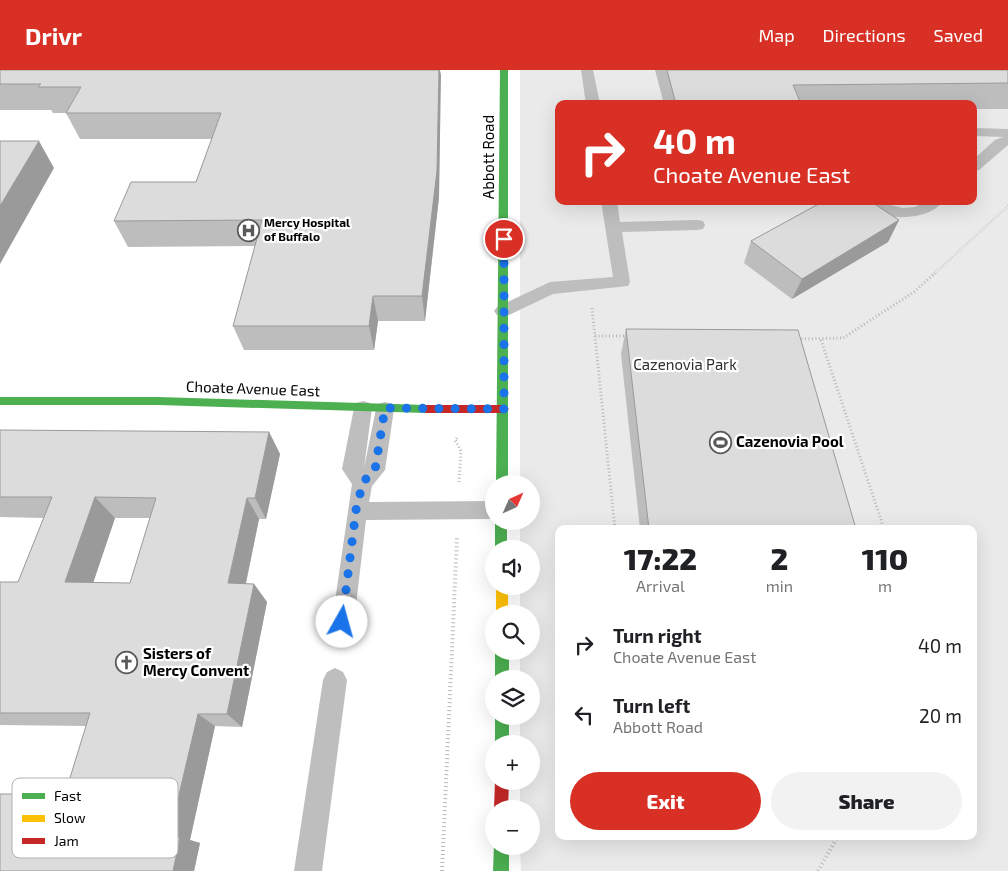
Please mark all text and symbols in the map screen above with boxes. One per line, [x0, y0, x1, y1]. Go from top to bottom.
text: Drivr [25, 21, 82, 50]
text: Map [758, 24, 795, 46]
text: Directions [823, 24, 906, 46]
text: Saved [934, 24, 983, 46]
street label: Abbott Road [479, 115, 497, 199]
text: 40 m [653, 119, 736, 161]
icon: right [570, 120, 635, 185]
text: Choate Avenue East [653, 161, 850, 187]
place label: Mercy Hospital of Buffalo [264, 215, 350, 243]
hospital icon: Mercy Hospital of Buffalo [236, 218, 260, 242]
pin [483, 218, 525, 260]
icon: arrive [490, 225, 518, 253]
park label: Cazenovia Park [633, 355, 737, 373]
street label: Choate Avenue East [186, 377, 321, 399]
sports icon: Cazenovia Pool [708, 430, 732, 454]
place label: Cazenovia Pool [736, 432, 844, 450]
north arrow [485, 475, 540, 530]
map controls [485, 475, 540, 855]
button: sound [485, 540, 540, 595]
text: 17:22 [624, 540, 697, 576]
text: 2 [770, 540, 788, 576]
text: 110 [862, 540, 908, 576]
text: Arrival [636, 576, 685, 595]
text: min [766, 576, 793, 595]
text: m [878, 576, 892, 595]
position arrow [315, 595, 367, 647]
button: search [485, 605, 540, 660]
text: Turn right [613, 624, 701, 647]
icon: right [570, 631, 598, 659]
text: 40 m [918, 634, 962, 657]
place label: Sisters of Mercy Convent [143, 644, 249, 680]
text: Choate Avenue East [613, 647, 756, 666]
church icon: Sisters of Mercy Convent [115, 651, 139, 675]
button: layers [485, 670, 540, 725]
text: Turn left [613, 694, 690, 717]
icon: left [570, 701, 598, 729]
text: 20 m [919, 704, 962, 727]
text: Abbott Road [613, 717, 703, 736]
button: + [485, 735, 540, 790]
button: Exit [570, 772, 761, 830]
button: Share [771, 772, 962, 830]
legend [12, 778, 178, 858]
text: Fast [54, 787, 81, 804]
button: − [485, 800, 540, 855]
text: Slow [54, 809, 86, 826]
text: Jam [54, 832, 79, 849]

